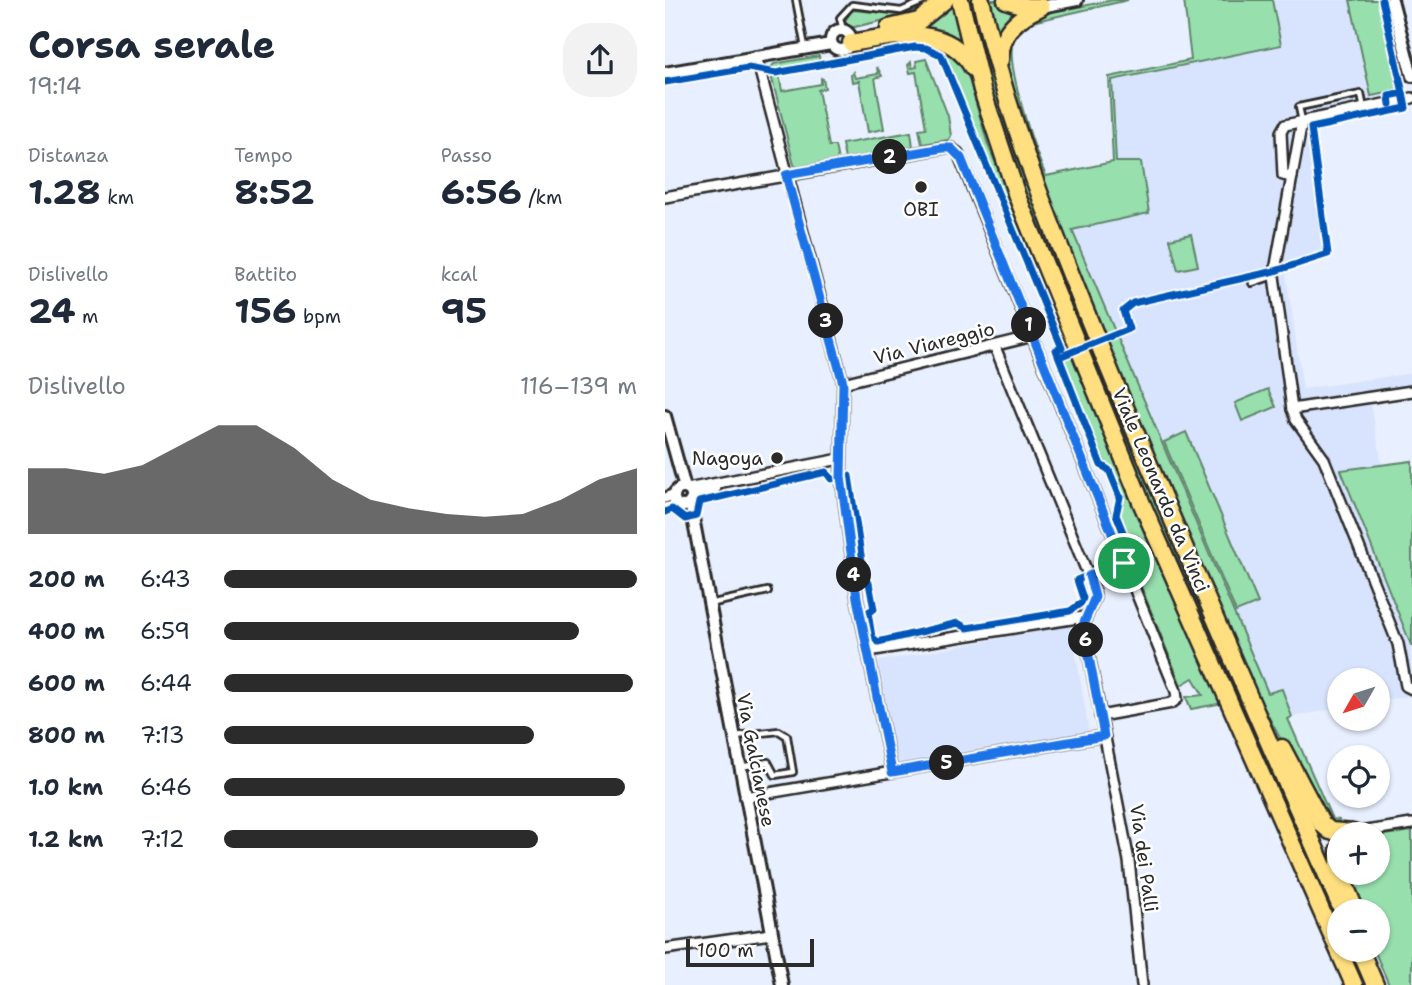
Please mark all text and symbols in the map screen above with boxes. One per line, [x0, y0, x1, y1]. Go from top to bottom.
text: Corsa serale [28, 19, 275, 70]
button: share [563, 23, 637, 97]
text: 19:14 [28, 71, 82, 101]
pin: 2 [873, 140, 908, 174]
text: Distanza [28, 143, 108, 168]
text: Tempo [234, 143, 293, 168]
text: Passo [441, 143, 492, 168]
text: 2 [883, 144, 896, 169]
text: 1.28 [28, 168, 101, 215]
text: 8:52 [234, 168, 315, 215]
text: 6:56 [441, 168, 522, 215]
marker: OBI [913, 179, 929, 195]
text: km [101, 185, 134, 210]
text: /km [522, 185, 563, 210]
place label: OBI [903, 197, 939, 222]
text: Dislivello [28, 262, 109, 287]
text: Battito [234, 262, 297, 287]
text: kcal [441, 262, 478, 287]
text: 24 [28, 287, 76, 334]
text: 156 [234, 287, 297, 334]
text: 95 [441, 287, 487, 334]
text: m [76, 304, 98, 329]
text: bpm [297, 304, 341, 329]
pin: 3 [809, 304, 843, 338]
text: 3 [819, 308, 832, 333]
pin: 1 [1011, 308, 1047, 342]
text: 1 [1024, 312, 1033, 337]
street label: Via Viareggio [871, 316, 997, 370]
text: Dislivello [28, 371, 126, 401]
text: 116–139 m [520, 371, 637, 401]
street label: Viale Leonardo da Vinci [1107, 384, 1215, 596]
place label: Nagoya [692, 446, 763, 471]
marker: Nagoya [769, 450, 785, 466]
pin [1094, 533, 1154, 593]
icon: arrive [1105, 544, 1143, 582]
pin: 4 [837, 558, 871, 592]
text: 4 [847, 562, 860, 587]
text: 200 m [28, 564, 105, 594]
text: 6:43 [140, 564, 191, 594]
text: 400 m [28, 616, 105, 646]
text: 6:59 [140, 616, 190, 646]
pin: 6 [1069, 622, 1103, 658]
text: 6 [1079, 627, 1092, 652]
text: 600 m [28, 668, 105, 698]
text: 6:44 [140, 668, 192, 698]
north arrow [1327, 668, 1389, 732]
map controls [1327, 668, 1390, 962]
street label: Via Galcianese [731, 691, 781, 829]
text: 800 m [28, 720, 105, 750]
text: 7:13 [140, 720, 185, 750]
button: locate [1327, 745, 1390, 808]
pin: 5 [929, 746, 965, 780]
text: 5 [941, 750, 952, 775]
text: 1.0 km [28, 772, 103, 802]
text: 6:46 [140, 772, 192, 802]
street label: Via dei Palli [1124, 802, 1164, 914]
button: + [1327, 822, 1390, 885]
text: 1.2 km [28, 824, 104, 854]
text: 7:12 [140, 824, 184, 854]
button: − [1327, 899, 1390, 962]
scale bar [686, 936, 814, 968]
text: 100 m [697, 938, 754, 963]

